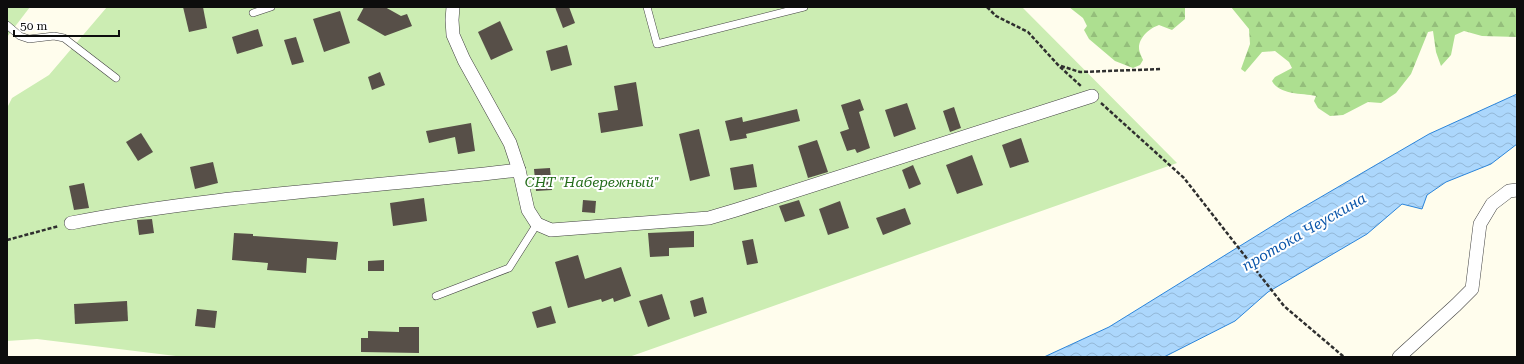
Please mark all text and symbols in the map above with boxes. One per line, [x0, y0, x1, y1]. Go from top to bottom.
scale bar [14, 12, 119, 38]
text: 50 m [20, 19, 47, 33]
park label: СНТ "Набережный" [525, 174, 659, 190]
water label: протока Чеускина [1239, 189, 1369, 275]

